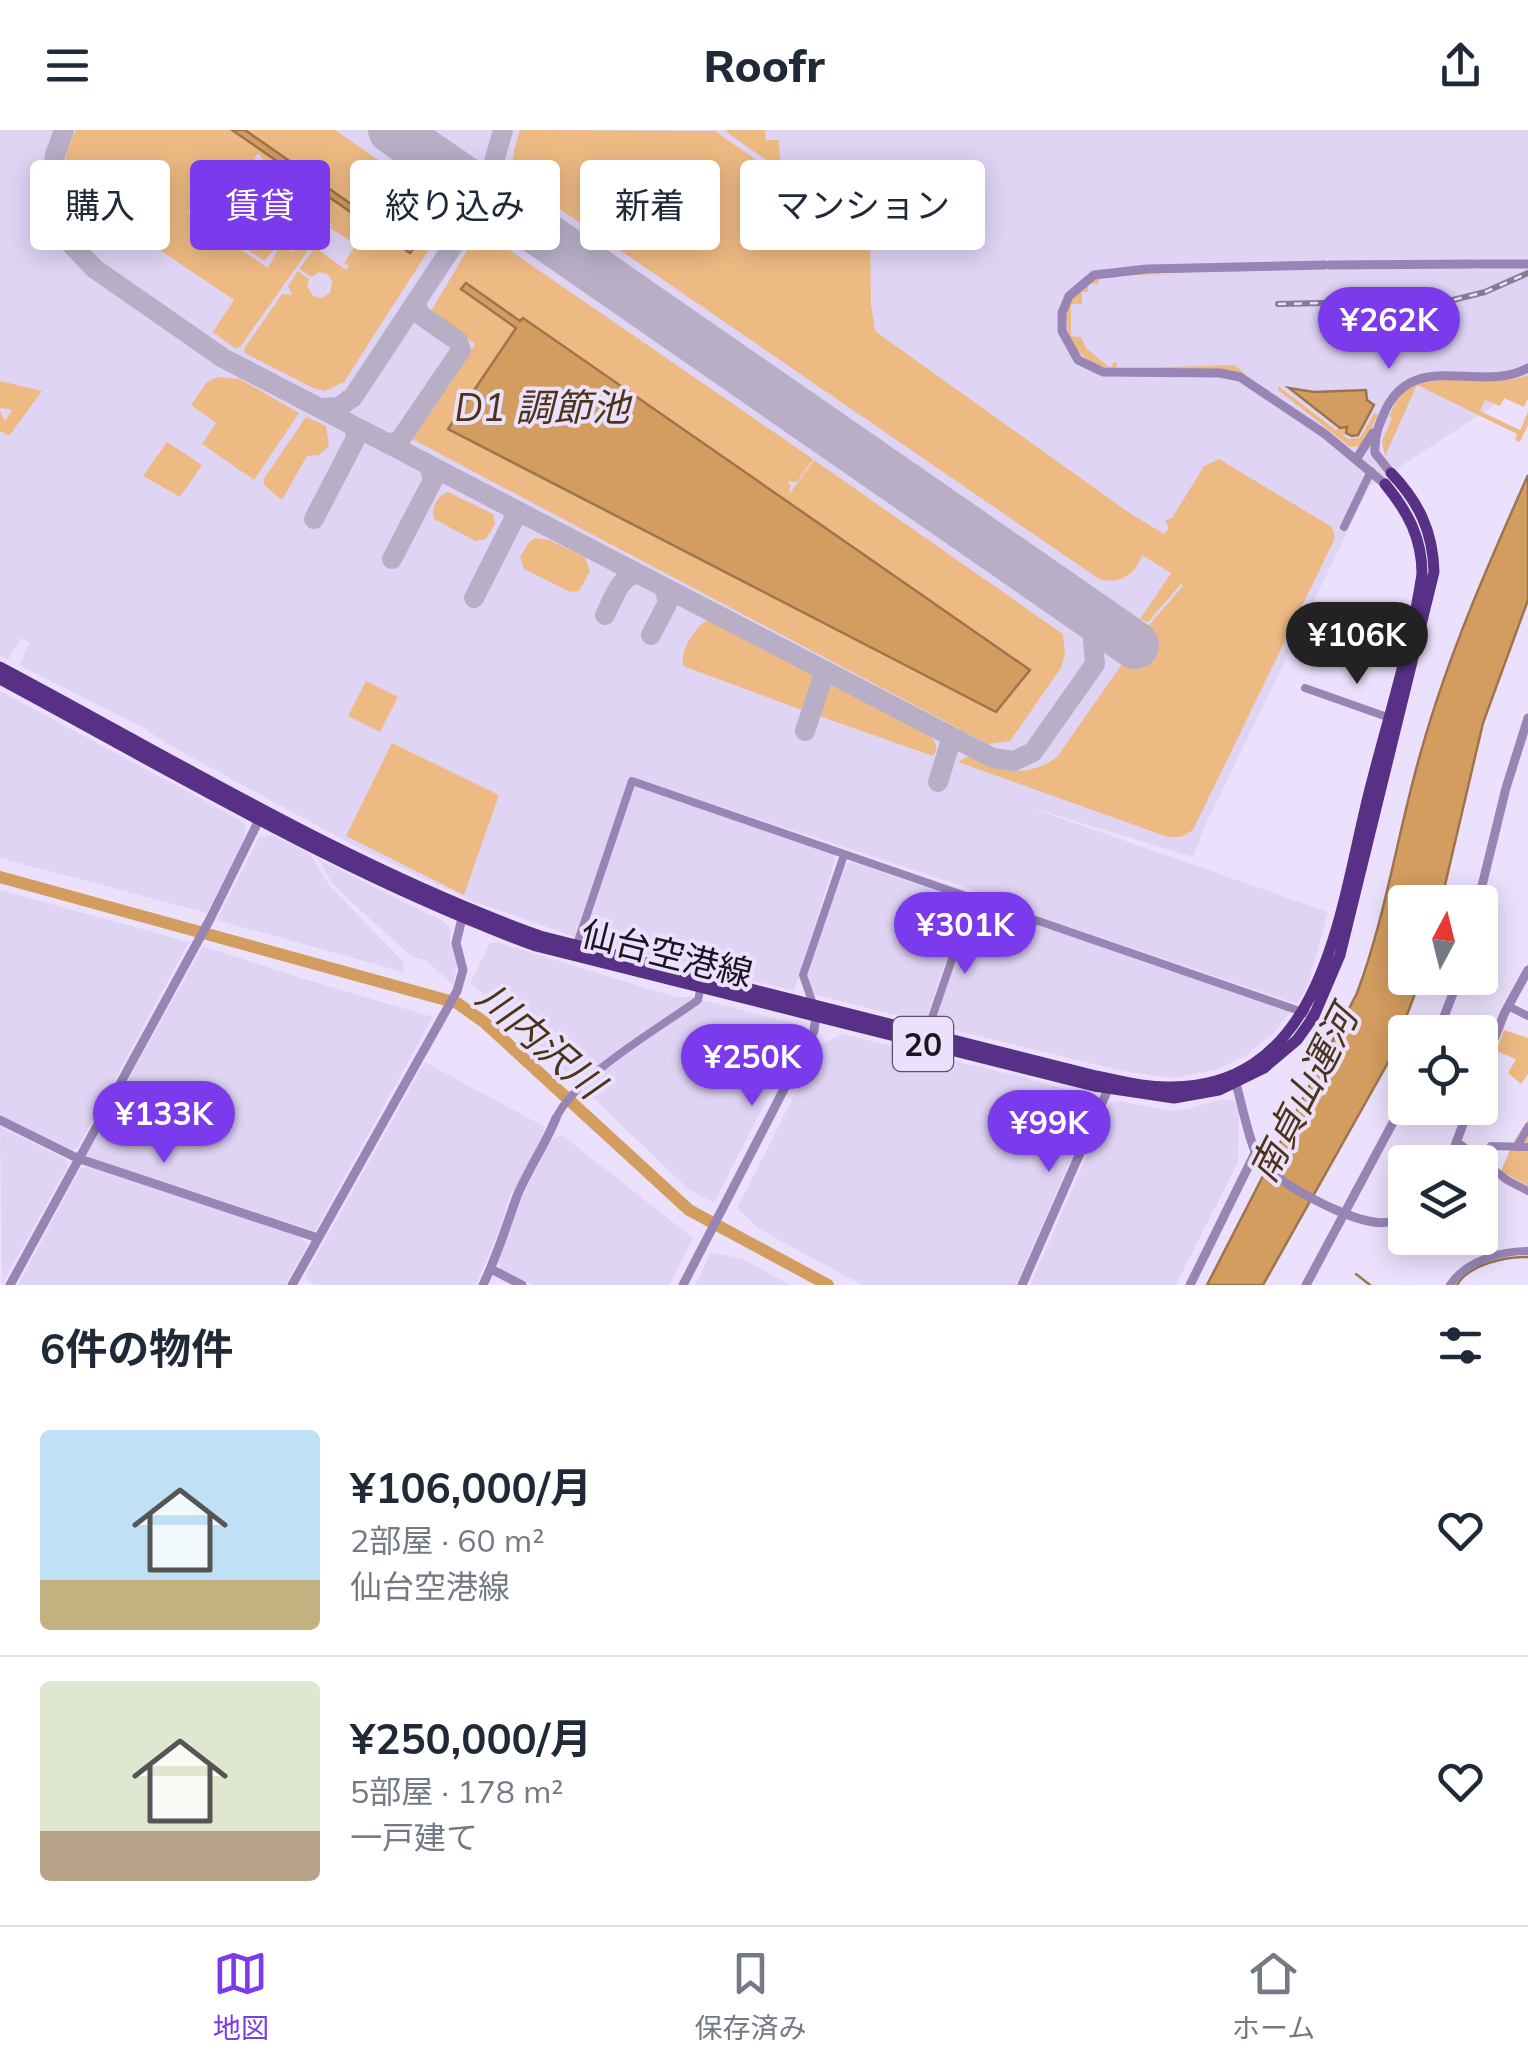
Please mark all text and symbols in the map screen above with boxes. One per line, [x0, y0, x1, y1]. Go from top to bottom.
text: Roofr [703, 37, 825, 93]
icon: menu [40, 38, 95, 93]
icon: share [1433, 38, 1488, 93]
chip: 購入 [30, 160, 170, 250]
chip: 賃貸 [190, 160, 330, 250]
chip: 絞り込み [350, 160, 560, 250]
chip: 新着 [580, 160, 720, 250]
chip: マンション [740, 160, 985, 250]
pin: ¥262K [1319, 287, 1459, 372]
text: ¥262K [1340, 299, 1438, 339]
water label: D1 調節池 [454, 383, 634, 431]
pin: ¥106K [1287, 602, 1427, 687]
text: ¥106K [1308, 614, 1406, 654]
north arrow [1388, 885, 1498, 995]
map controls [1388, 885, 1498, 1255]
pin: ¥301K [895, 892, 1035, 977]
text: ¥301K [916, 904, 1014, 944]
street label: 仙台空港線 [577, 910, 757, 996]
water label: 川内沢川 [468, 972, 617, 1111]
water label: 南貞山運河 [1238, 992, 1371, 1190]
button: locate [1388, 1015, 1498, 1125]
road number: 20 [893, 1017, 953, 1071]
pin: ¥250K [682, 1024, 822, 1109]
text: ¥250K [703, 1036, 801, 1076]
pin: ¥133K [94, 1081, 234, 1166]
pin: ¥99K [990, 1090, 1108, 1175]
text: ¥133K [115, 1093, 213, 1133]
text: ¥99K [1010, 1102, 1088, 1142]
button: layers [1388, 1145, 1498, 1255]
icon: filters [1433, 1318, 1488, 1373]
text: 6件の物件 [40, 1322, 233, 1375]
text: ¥106,000/月 [350, 1461, 592, 1514]
icon: home [120, 1470, 240, 1590]
icon: heart [1433, 1503, 1488, 1558]
text: 2部屋 · 60 m² [350, 1520, 544, 1560]
text: 仙台空港線 [350, 1566, 510, 1606]
text: ¥250,000/月 [350, 1712, 592, 1765]
icon: home [120, 1721, 240, 1841]
icon: heart [1433, 1754, 1488, 1809]
text: 5部屋 · 178 m² [350, 1771, 564, 1811]
text: 一戸建て [350, 1817, 478, 1857]
tab: 地図 [213, 1946, 269, 2046]
tab: 保存済み [694, 1946, 806, 2046]
tab: ホーム [1232, 1946, 1315, 2046]

